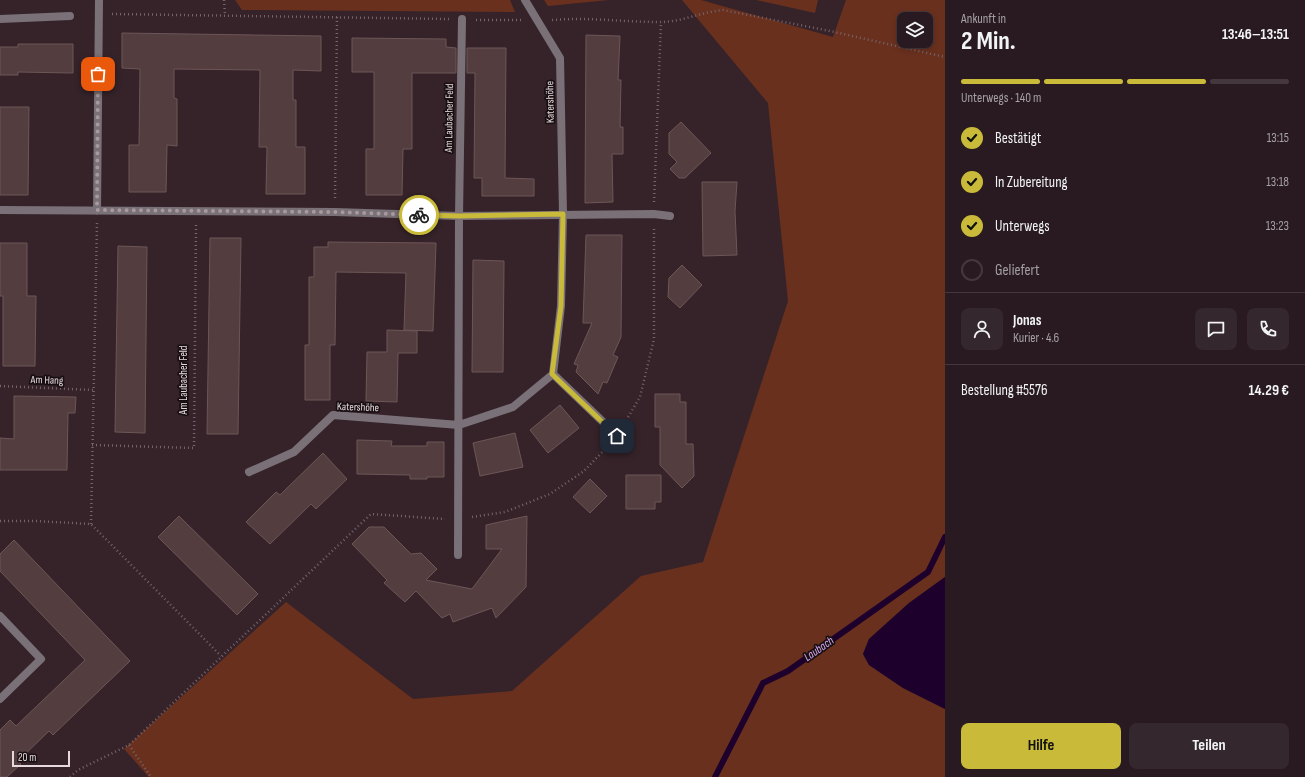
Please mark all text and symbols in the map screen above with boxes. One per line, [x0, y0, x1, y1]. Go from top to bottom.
text: Ankunft in [961, 11, 1006, 27]
map controls [897, 12, 933, 48]
button: layers [897, 12, 933, 48]
text: 13:46–13:51 [1222, 25, 1289, 44]
text: 2 Min. [961, 26, 1016, 57]
pin [81, 57, 115, 91]
icon: bag [87, 63, 109, 85]
street label: Katershöhe [543, 81, 557, 123]
street label: Am Laubacher Feld [442, 83, 456, 154]
text: Unterwegs · 140 m [961, 90, 1041, 106]
icon: check [961, 127, 983, 149]
text: Bestätigt [995, 129, 1041, 148]
text: 13:15 [1267, 130, 1289, 146]
icon: check [961, 171, 983, 193]
text: In Zubereitung [995, 173, 1068, 192]
text: 13:18 [1266, 174, 1289, 190]
courier [399, 195, 439, 235]
icon: bike [408, 204, 430, 226]
icon: check [961, 215, 983, 237]
text: Unterwegs [995, 217, 1050, 236]
text: 13:23 [1266, 218, 1289, 234]
text: Geliefert [995, 261, 1040, 280]
button: person [961, 308, 1003, 350]
button: chat [1195, 308, 1237, 350]
button: phone [1247, 308, 1289, 350]
text: Jonas [1013, 311, 1041, 330]
text: Kurier · 4.6 [1013, 330, 1059, 346]
street label: Am Laubacher Feld [177, 345, 190, 415]
street label: Am Hang [29, 373, 64, 387]
text: Bestellung #5576 [961, 381, 1048, 400]
text: 14.29 € [1249, 381, 1289, 400]
street label: Katershöhe [337, 400, 379, 414]
pin [600, 419, 634, 453]
icon: home [606, 425, 628, 447]
water label: Laubach [801, 633, 837, 665]
button: Hilfe [961, 723, 1121, 769]
button: Teilen [1129, 723, 1289, 769]
scale bar [12, 749, 70, 768]
text: 20 m [18, 751, 36, 764]

